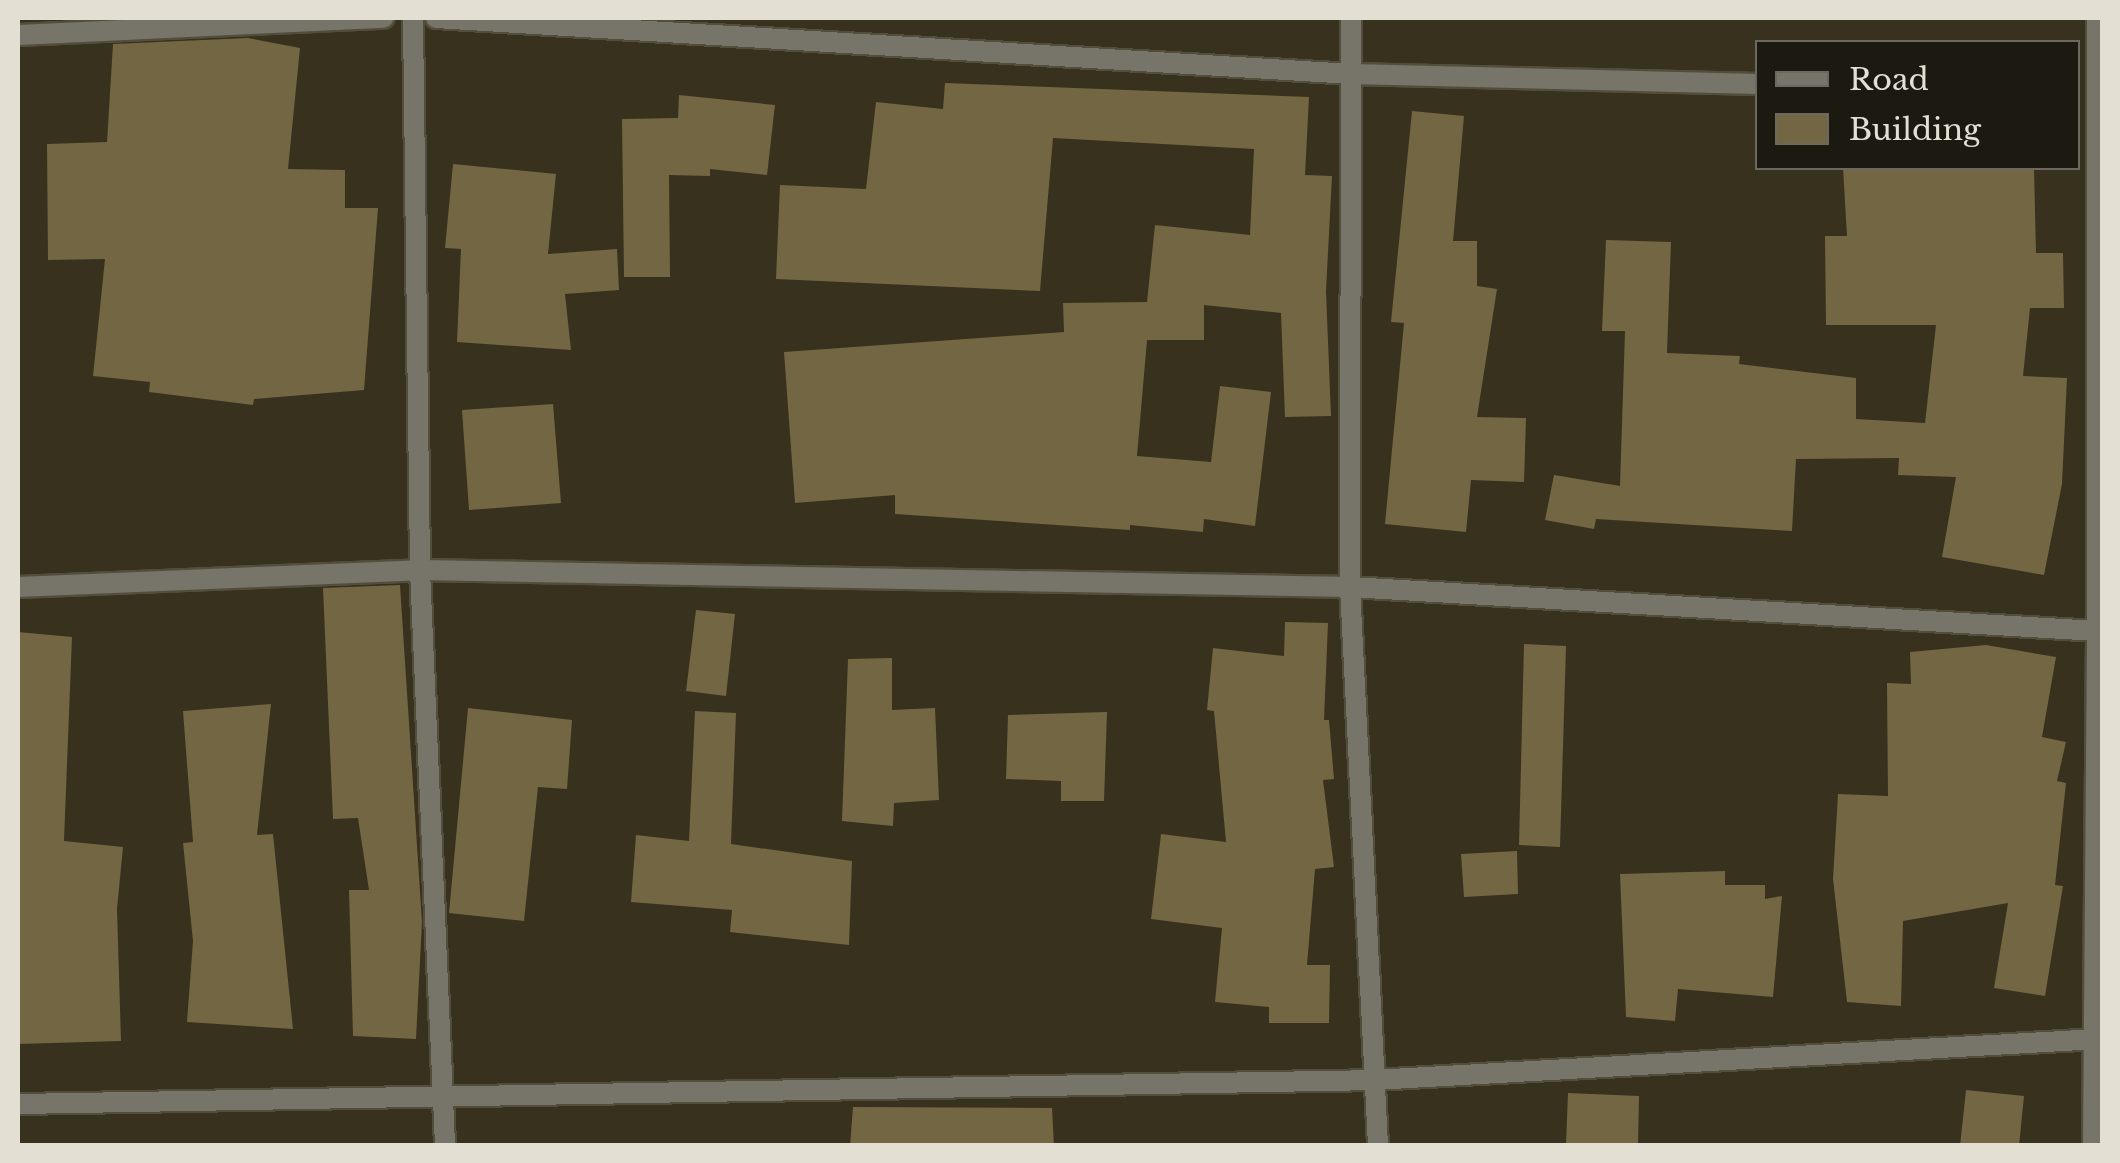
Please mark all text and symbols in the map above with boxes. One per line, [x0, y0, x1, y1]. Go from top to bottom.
legend [1755, 40, 2080, 170]
text: Road [1849, 61, 1929, 98]
text: Building [1849, 111, 1981, 148]

